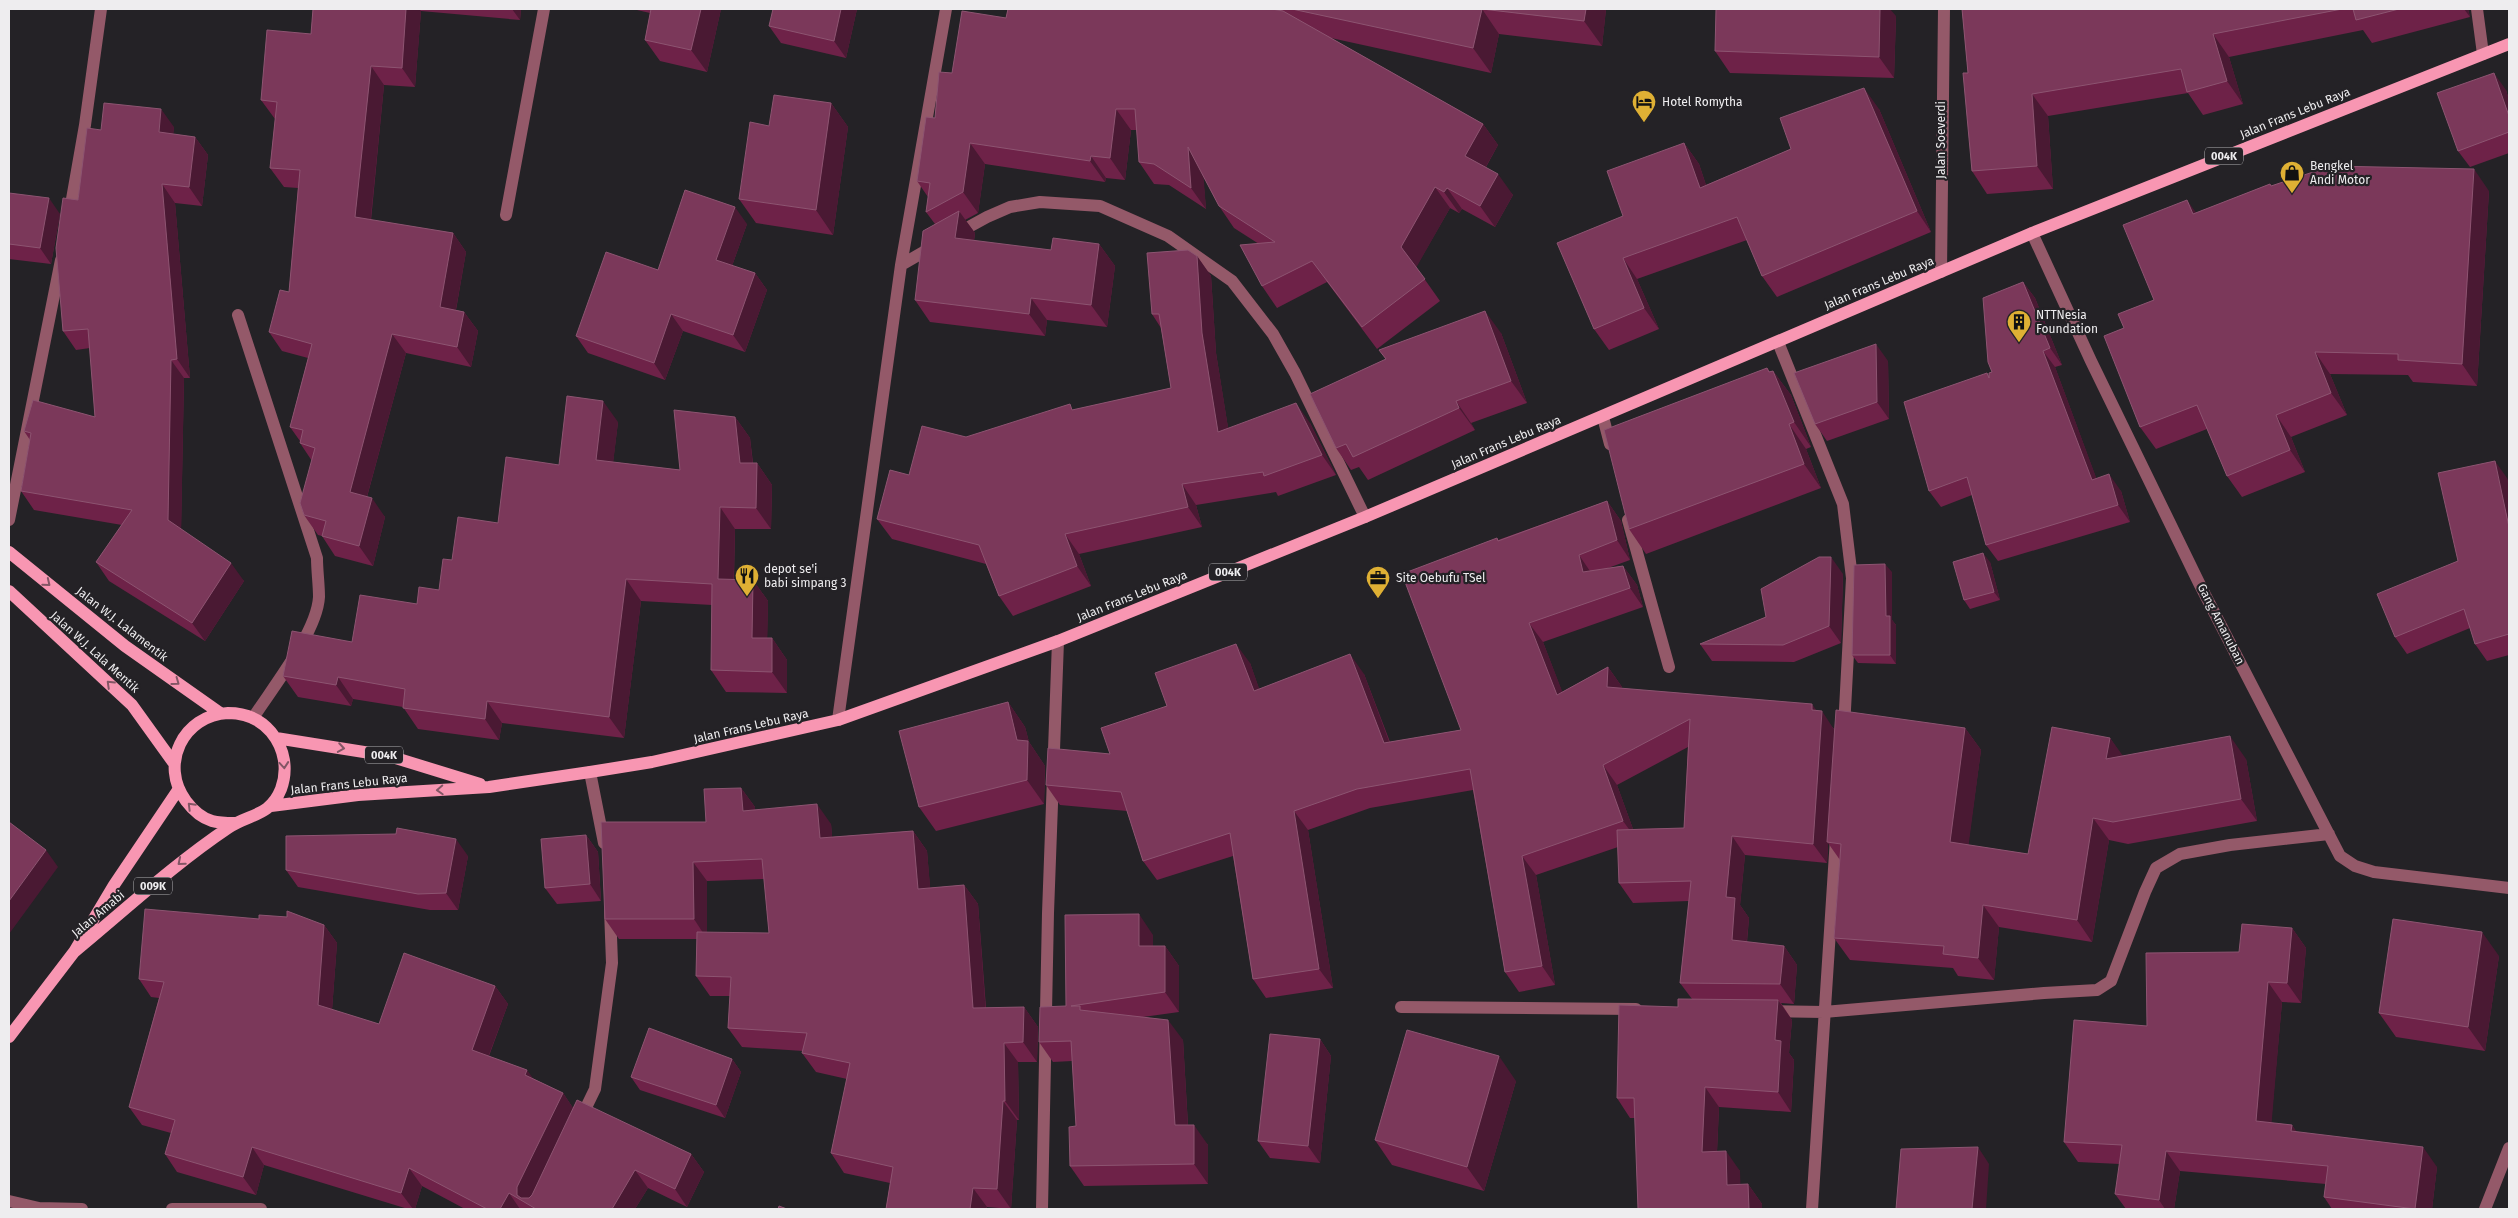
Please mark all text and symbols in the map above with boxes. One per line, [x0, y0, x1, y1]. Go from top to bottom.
street label: Jalan Frans Lebu Raya [2238, 84, 2352, 142]
hotel icon: Hotel Romytha [1631, 89, 1657, 123]
place label: Hotel Romytha [1662, 95, 1743, 109]
street label: Jalan Soeverdi [1934, 101, 1948, 179]
road number: 004K [2205, 148, 2243, 164]
place label: Bengkel Andi Motor [2310, 159, 2370, 187]
shop icon: Bengkel Andi Motor [2279, 160, 2305, 194]
street label: Jalan Frans Lebu Raya [1822, 254, 1936, 312]
place label: NTTNesia Foundation [2036, 308, 2098, 336]
building icon: NTTNesia Foundation [2006, 309, 2032, 343]
street label: Jalan Frans Lebu Raya [1449, 413, 1563, 471]
place label: depot se'i babi simpang 3 [764, 562, 846, 590]
restaurant icon: depot se'i babi simpang 3 [734, 563, 760, 597]
road number: 004K [1209, 564, 1247, 580]
office icon: Site Oebufu TSel [1365, 565, 1391, 599]
street label: Jalan Frans Lebu Raya [1075, 567, 1189, 625]
place label: Site Oebufu TSel [1396, 571, 1486, 585]
one-way arrow [41, 577, 50, 585]
street label: Gang Amanuban [2195, 581, 2247, 667]
street label: Jalan W.J. Lalamentik [73, 584, 171, 665]
street label: Jalan W.J. Lala Mentik [48, 608, 143, 696]
one-way arrow [170, 676, 179, 685]
one-way arrow [107, 681, 116, 690]
street label: Jalan Frans Lebu Raya [692, 706, 810, 746]
one-way arrow [337, 742, 346, 752]
road number: 004K [365, 746, 403, 764]
one-way arrow [278, 761, 289, 769]
street label: Jalan Frans Lebu Raya [290, 771, 408, 797]
one-way arrow [436, 784, 444, 795]
one-way arrow [188, 803, 197, 812]
one-way arrow [178, 856, 187, 865]
road number: 009K [134, 878, 172, 894]
street label: Jalan Amabi [69, 888, 127, 940]

